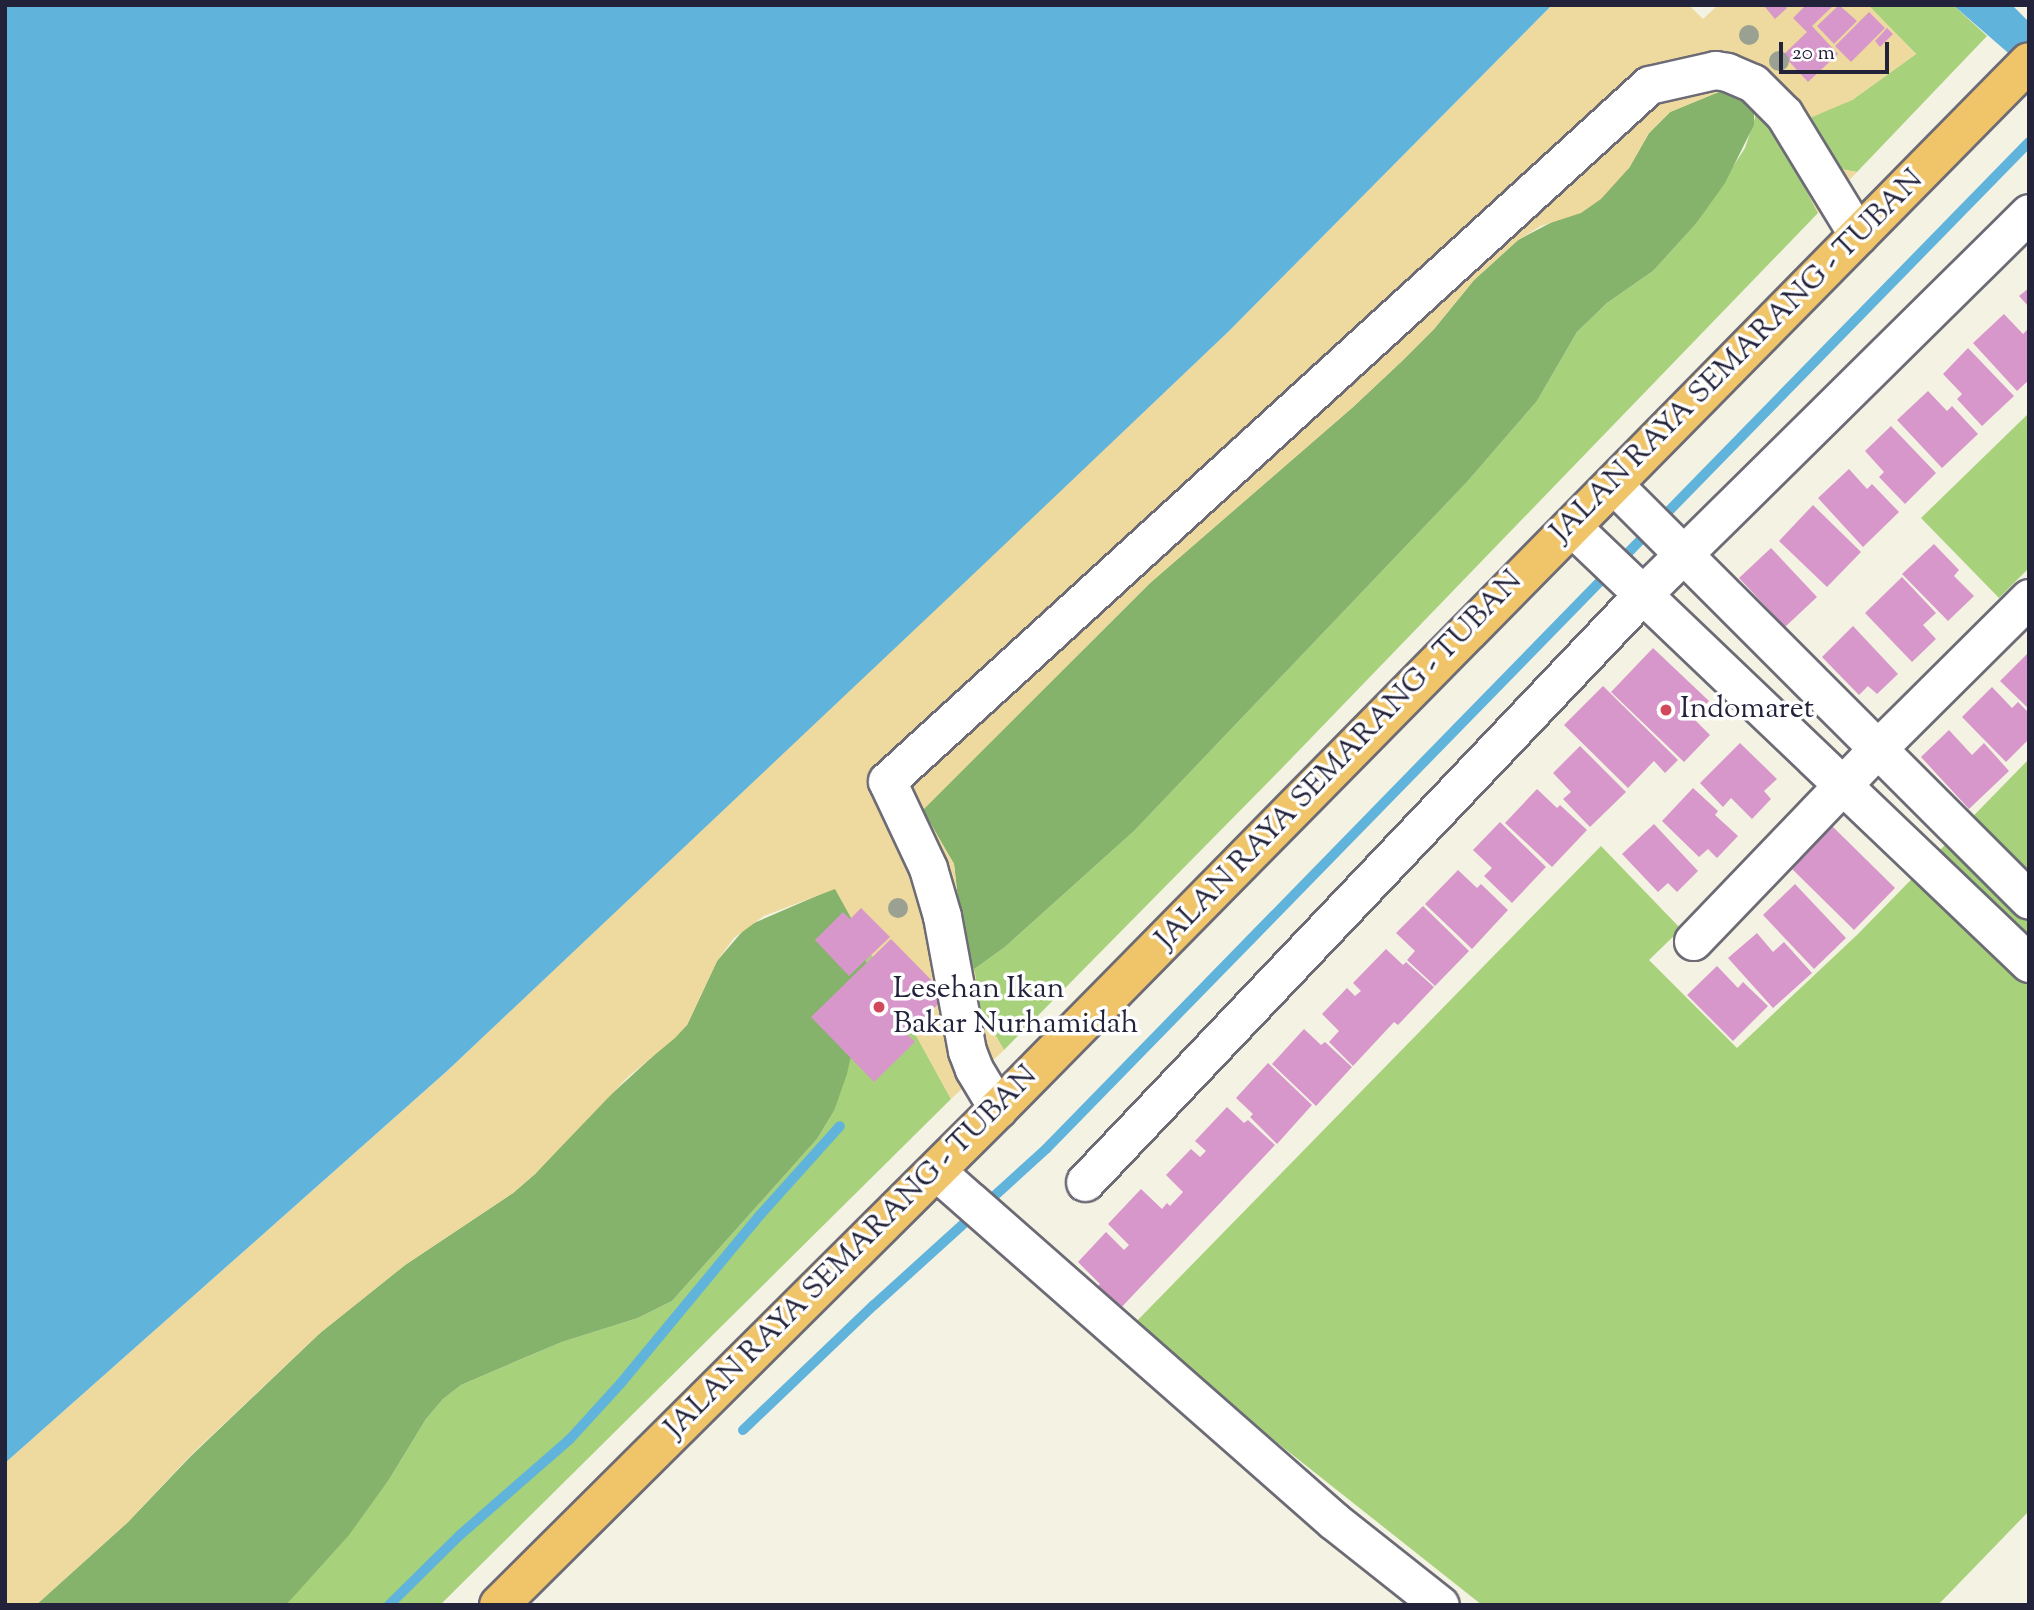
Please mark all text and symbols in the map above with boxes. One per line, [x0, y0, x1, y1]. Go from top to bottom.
scale bar [1782, 28, 1892, 72]
text: 20 m [1792, 39, 1835, 69]
street label: JALAN RAYA SEMARANG - TUBAN [1544, 163, 1932, 551]
street label: JALAN RAYA SEMARANG - TUBAN [1149, 564, 1531, 958]
place label: Indomaret [1680, 692, 1814, 728]
marker: Indomaret [1658, 702, 1674, 718]
place label: Lesehan Ikan Bakar Nurhamidah [893, 972, 1138, 1042]
marker: Lesehan Ikan Bakar Nurhamidah [871, 999, 887, 1015]
street label: JALAN RAYA SEMARANG - TUBAN [658, 1059, 1046, 1447]

